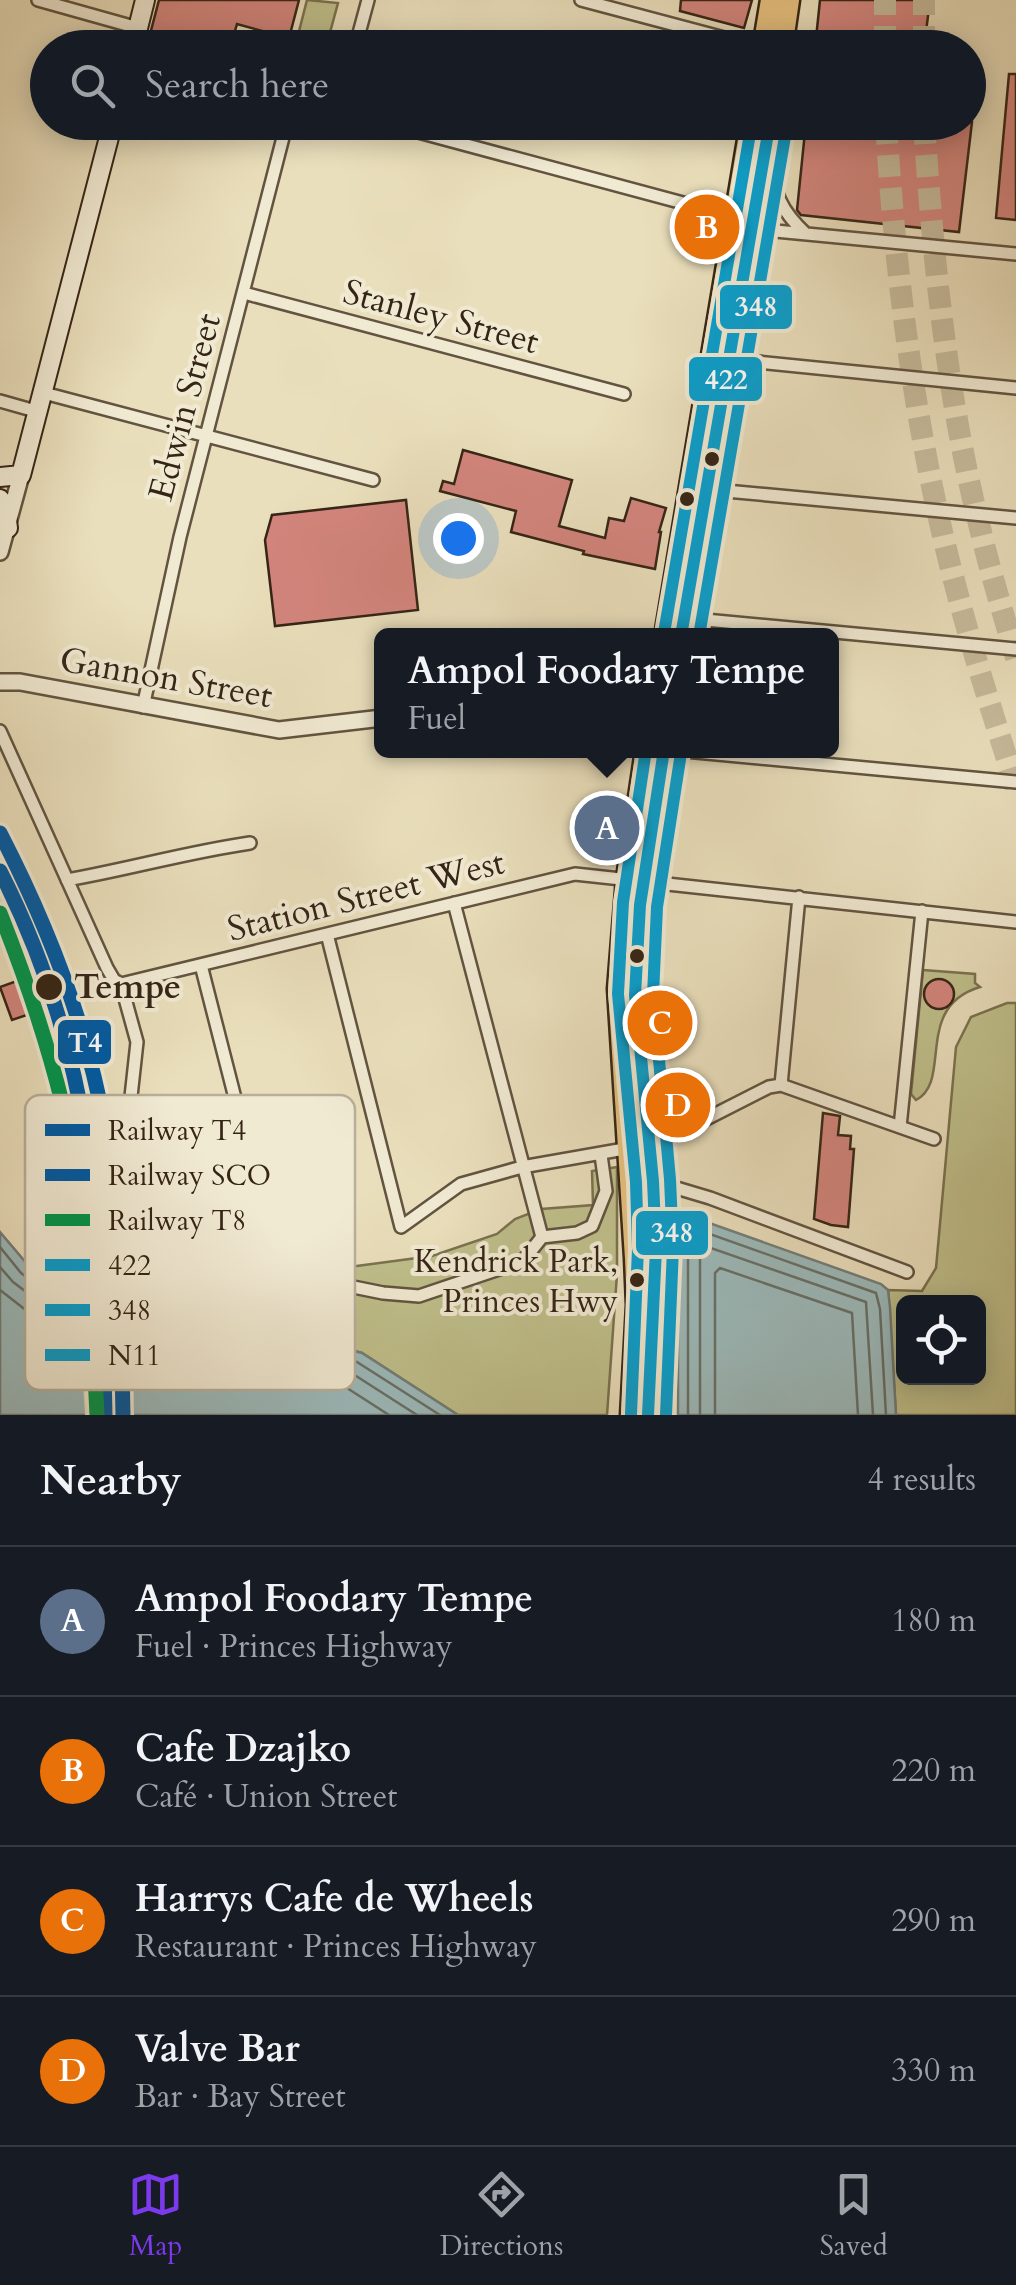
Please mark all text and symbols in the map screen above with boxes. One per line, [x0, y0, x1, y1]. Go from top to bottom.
search box [30, 30, 986, 140]
icon: search [65, 58, 120, 113]
text: Search here [145, 59, 329, 111]
pin: B [674, 190, 740, 264]
street label: Stanley Street [338, 268, 544, 366]
line badge: 348 [718, 283, 794, 331]
text: 348 [734, 288, 778, 326]
street label: Edwin Street [137, 308, 233, 506]
line badge: 422 [687, 355, 764, 403]
text: 422 [704, 361, 748, 399]
unlabelled marker [702, 449, 722, 469]
unlabelled marker [677, 489, 697, 509]
your location [433, 513, 484, 564]
popup [374, 628, 839, 758]
street label: Gannon Street [56, 636, 276, 720]
text: Ampol Foodary Tempe [407, 645, 806, 697]
text: Fuel [407, 697, 466, 741]
pin: A [574, 790, 640, 866]
street label: Station Street West [223, 838, 509, 954]
unlabelled marker [627, 946, 647, 966]
place label: Tempe [74, 963, 181, 1011]
marker: Tempe [33, 971, 65, 1003]
pin: C [628, 986, 692, 1060]
line badge: T4 [56, 1018, 113, 1066]
text: T4 [68, 1024, 102, 1062]
pin: D [646, 1068, 710, 1142]
legend [25, 1095, 355, 1390]
text: Railway T4 [108, 1112, 246, 1150]
text: Railway SCO [108, 1157, 271, 1195]
text: Railway T8 [108, 1202, 246, 1240]
line badge: 348 [634, 1209, 710, 1257]
text: 348 [650, 1214, 694, 1252]
place label: Kendrick Park, Princes Hwy [414, 1240, 618, 1324]
text: 422 [108, 1247, 151, 1285]
marker: Kendrick Park, Princes Hwy [627, 1270, 647, 1290]
text: 348 [108, 1292, 151, 1330]
map controls [896, 1295, 986, 1385]
button: locate [896, 1295, 986, 1385]
text: N11 [108, 1337, 161, 1375]
text: Nearby [40, 1452, 182, 1509]
text: 4 results [868, 1458, 976, 1502]
text: Ampol Foodary Tempe [135, 1573, 533, 1625]
text: A [60, 1599, 85, 1643]
text: 180 m [891, 1599, 976, 1643]
text: Fuel · Princes Highway [135, 1625, 453, 1669]
text: Cafe Dzajko [135, 1723, 351, 1775]
text: B [61, 1749, 84, 1793]
text: 220 m [891, 1749, 976, 1793]
text: Café · Union Street [135, 1775, 397, 1819]
text: Harrys Cafe de Wheels [135, 1873, 534, 1925]
text: C [60, 1899, 85, 1943]
text: 290 m [891, 1899, 976, 1943]
text: Restaurant · Princes Highway [135, 1925, 537, 1969]
text: Valve Bar [135, 2023, 300, 2075]
text: D [59, 2049, 86, 2093]
text: 330 m [891, 2049, 976, 2093]
text: Bar · Bay Street [135, 2075, 346, 2119]
tab: Map [128, 2167, 183, 2265]
tab: Directions [440, 2167, 563, 2265]
tab: Saved [820, 2167, 888, 2265]

